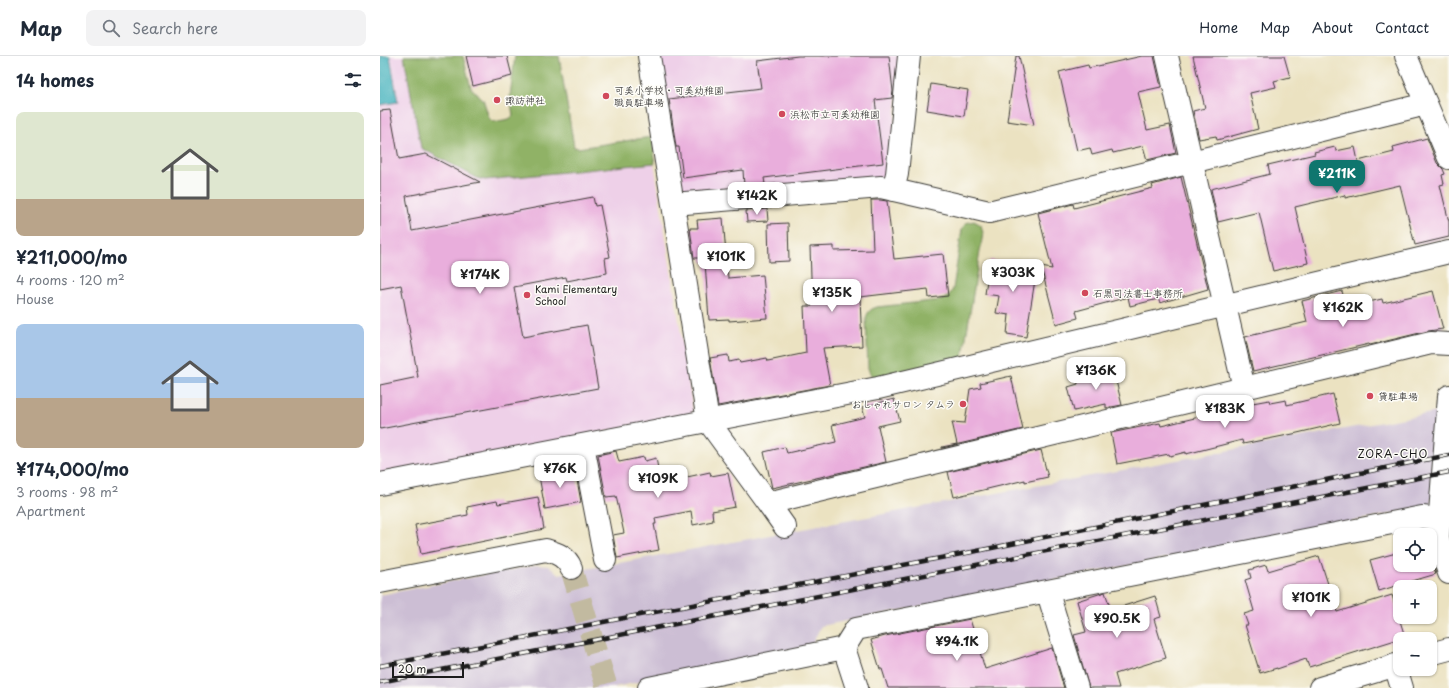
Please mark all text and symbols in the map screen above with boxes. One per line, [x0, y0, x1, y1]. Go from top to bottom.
search box [86, 10, 366, 46]
text: Map [20, 14, 62, 42]
text: Search here [132, 16, 218, 39]
icon: search [100, 17, 122, 39]
text: Home [1199, 17, 1238, 38]
text: Map [1260, 17, 1290, 38]
text: About [1312, 17, 1353, 38]
text: Contact [1375, 17, 1429, 38]
text: 14 homes [16, 67, 94, 93]
icon: filters [342, 69, 364, 91]
place label: 可美小学校・可美幼稚園 職員駐車場 [614, 82, 724, 109]
marker: 可美小学校・可美幼稚園 職員駐車場 [601, 91, 611, 101]
place label: 諏訪神社 [505, 92, 545, 107]
marker: 諏訪神社 [492, 95, 502, 105]
place label: 浜松市立可美幼稚園 [790, 106, 880, 121]
marker: 浜松市立可美幼稚園 [777, 109, 787, 119]
icon: home [154, 138, 226, 210]
pin: ¥211K [1309, 160, 1365, 194]
text: ¥211K [1318, 163, 1356, 182]
pin: ¥142K [729, 182, 785, 216]
text: ¥142K [737, 185, 778, 204]
pin: ¥101K [698, 243, 754, 277]
text: ¥211,000/mo [16, 244, 127, 270]
text: ¥101K [706, 246, 746, 265]
pin: ¥303K [985, 259, 1041, 293]
pin: ¥174K [452, 261, 508, 295]
text: ¥303K [991, 262, 1035, 281]
text: ¥174K [460, 264, 500, 283]
text: 4 rooms · 120 m² [16, 270, 125, 289]
pin: ¥135K [804, 279, 860, 313]
place label: Kami Elementary School [535, 281, 617, 308]
text: ¥135K [812, 282, 852, 301]
place label: 石黒司法書士事務所 [1093, 285, 1183, 300]
marker: 石黒司法書士事務所 [1080, 288, 1090, 298]
text: House [16, 289, 54, 308]
marker: Kami Elementary School [522, 290, 532, 300]
pin: ¥162K [1315, 294, 1371, 328]
text: ¥162K [1323, 297, 1363, 316]
icon: home [154, 350, 226, 422]
pin: ¥136K [1068, 357, 1124, 391]
text: ¥136K [1075, 360, 1117, 379]
place label: 貸駐車場 [1378, 388, 1418, 403]
marker: 貸駐車場 [1365, 391, 1375, 401]
pin: ¥183K [1197, 395, 1253, 429]
place label: おしゃれサロン タムラ [852, 396, 955, 411]
text: ¥183K [1205, 398, 1245, 417]
marker: おしゃれサロン タムラ [958, 399, 968, 409]
district label: ZORA-CHO [1358, 445, 1428, 462]
pin: ¥76K [536, 455, 584, 489]
text: ¥174,000/mo [16, 456, 129, 482]
text: ¥76K [543, 458, 577, 477]
pin: ¥109K [630, 465, 686, 499]
text: ¥109K [638, 468, 678, 487]
text: 3 rooms · 98 m² [16, 482, 118, 501]
text: Apartment [16, 501, 85, 520]
map controls [1393, 528, 1437, 676]
button: locate [1393, 528, 1437, 572]
button: + [1393, 580, 1437, 624]
pin: ¥101K [1283, 584, 1339, 618]
text: ¥101K [1291, 587, 1331, 606]
pin: ¥90.5K [1084, 605, 1150, 639]
text: ¥90.5K [1094, 608, 1140, 627]
pin: ¥94.1K [924, 628, 990, 662]
text: ¥94.1K [935, 631, 979, 650]
button: − [1393, 632, 1437, 676]
scale bar [392, 660, 464, 679]
text: 20 m [398, 660, 426, 677]

